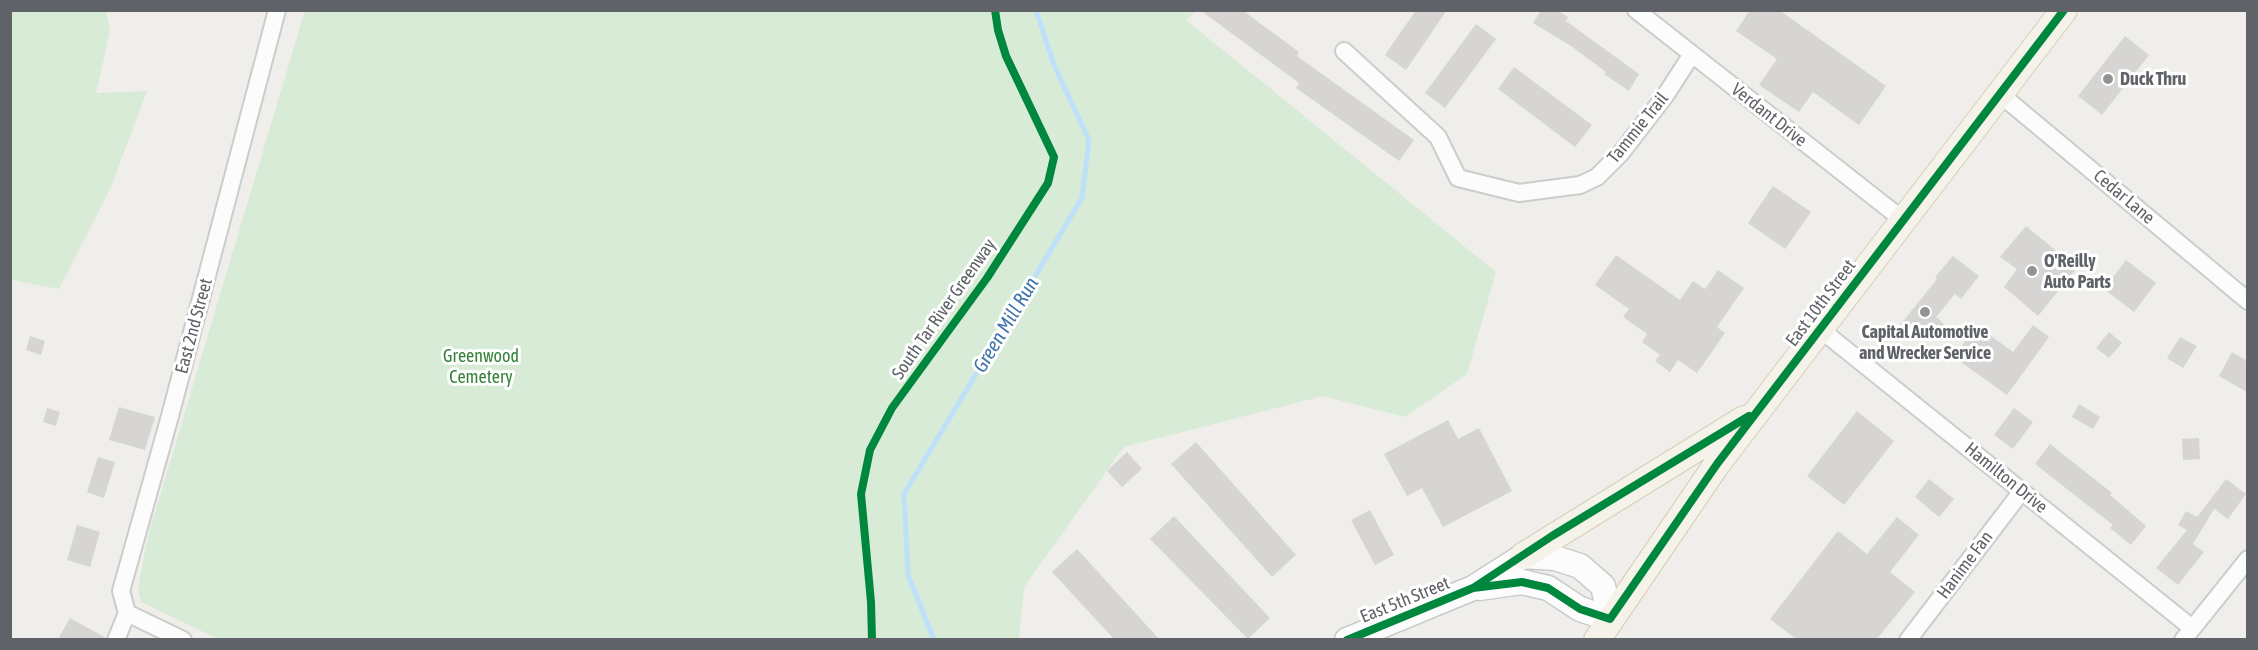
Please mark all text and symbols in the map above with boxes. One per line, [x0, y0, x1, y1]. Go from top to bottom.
place label: Duck Thru [2120, 68, 2186, 90]
marker: Duck Thru [2101, 72, 2115, 86]
street label: Verdant Drive [1727, 79, 1811, 151]
street label: Tammie Trail [1603, 88, 1673, 168]
street label: Cedar Lane [2089, 165, 2159, 229]
street label: South Tar River Greenway [887, 235, 1001, 383]
place label: O'Reilly Auto Parts [2044, 250, 2111, 292]
street label: East 10th Street [1781, 255, 1861, 351]
marker: O'Reilly Auto Parts [2025, 264, 2039, 278]
water label: Green Mill Run [968, 273, 1044, 377]
street label: East 2nd Street [171, 276, 217, 376]
marker: Capital Automotive and Wrecker Service [1918, 305, 1932, 319]
place label: Capital Automotive and Wrecker Service [1859, 321, 1991, 364]
park label: Greenwood Cemetery [443, 345, 519, 388]
street label: Hamilton Drive [1960, 438, 2052, 518]
street label: Hanime Fan [1933, 527, 1997, 603]
street label: East 5th Street [1357, 572, 1453, 628]

